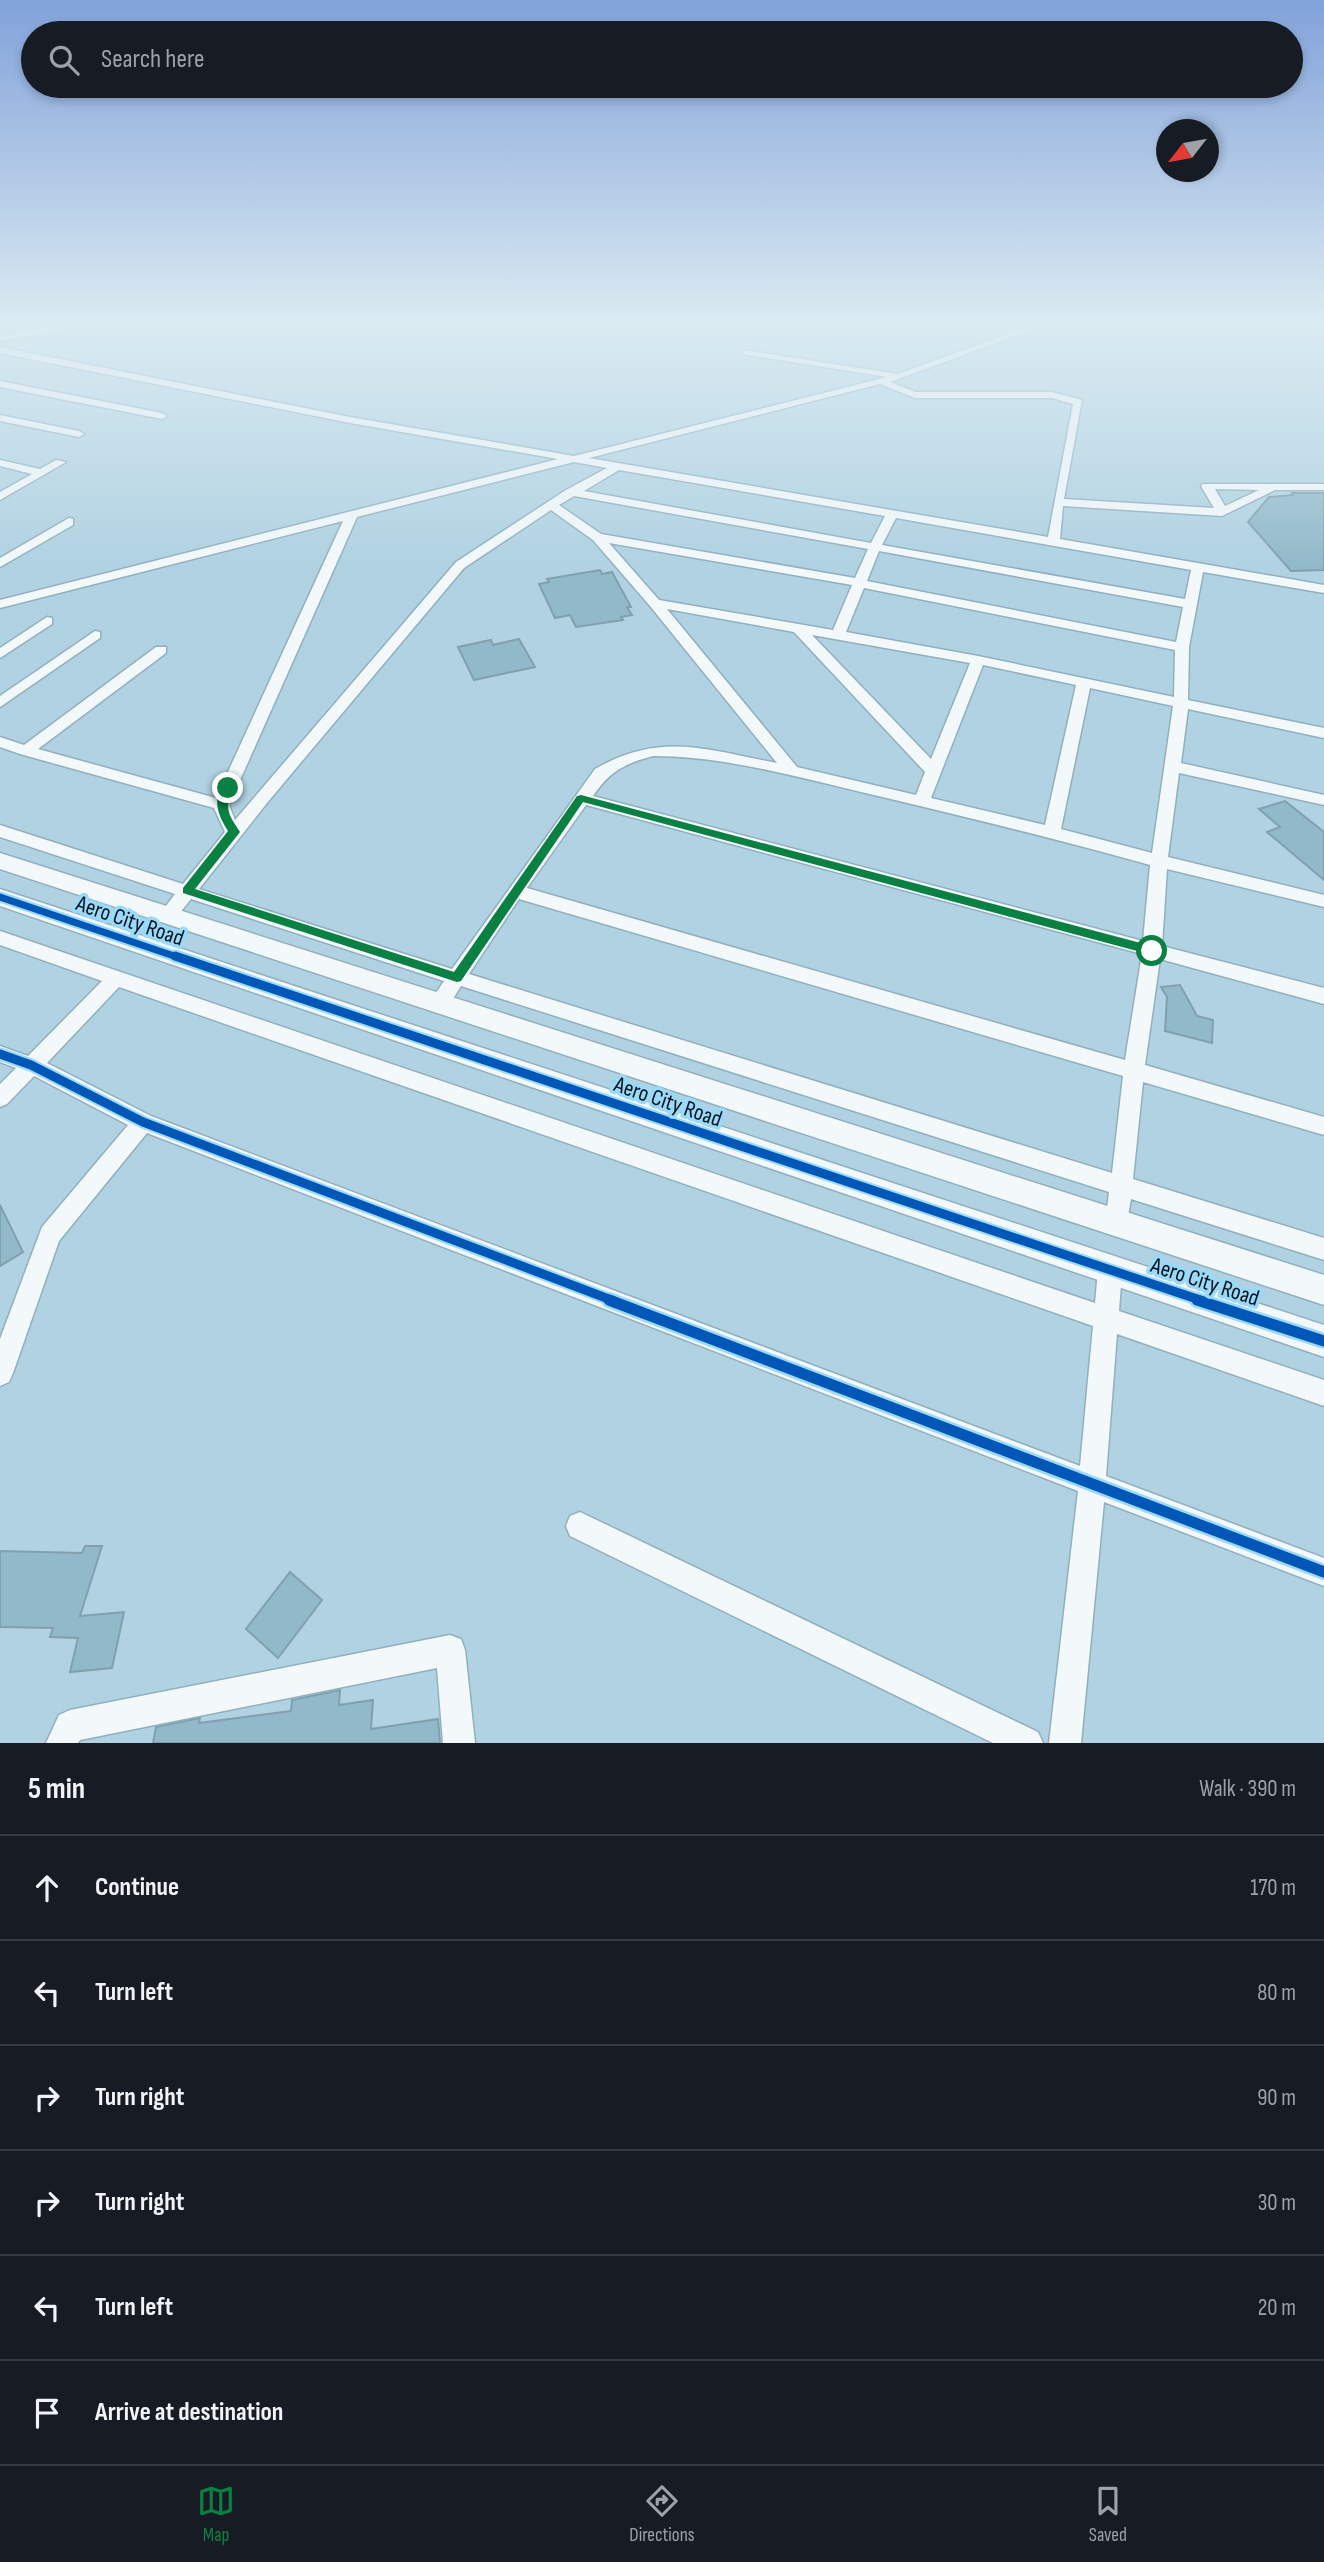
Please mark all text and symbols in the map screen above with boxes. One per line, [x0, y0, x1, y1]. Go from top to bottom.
search box [21, 21, 1303, 98]
icon: search [45, 41, 83, 79]
text: Search here [101, 44, 204, 75]
north arrow [1156, 119, 1219, 182]
route end [212, 772, 243, 803]
street label: Aero City Road [71, 889, 188, 953]
route start [1136, 935, 1167, 966]
street label: Aero City Road [609, 1070, 726, 1134]
street label: Aero City Road [1146, 1251, 1263, 1313]
text: 5 min [28, 1771, 85, 1807]
text: Walk · 390 m [1199, 1775, 1296, 1803]
icon: ahead [28, 1869, 66, 1907]
text: Continue [95, 1872, 179, 1903]
text: 170 m [1250, 1874, 1296, 1902]
icon: left [28, 1974, 66, 2012]
text: Turn left [95, 1977, 173, 2008]
text: 80 m [1257, 1979, 1296, 2007]
icon: right [28, 2079, 66, 2117]
text: Turn right [95, 2082, 184, 2113]
text: 90 m [1257, 2084, 1296, 2112]
icon: right [28, 2184, 66, 2222]
text: Turn right [95, 2187, 184, 2218]
text: 30 m [1258, 2189, 1296, 2217]
icon: left [28, 2289, 66, 2327]
text: Turn left [95, 2292, 173, 2323]
text: 20 m [1258, 2294, 1296, 2322]
icon: arrive [28, 2394, 66, 2432]
text: Arrive at destination [95, 2397, 283, 2428]
tab: Map [197, 2482, 235, 2547]
tab: Directions [629, 2482, 695, 2547]
tab: Saved [1089, 2482, 1127, 2547]

